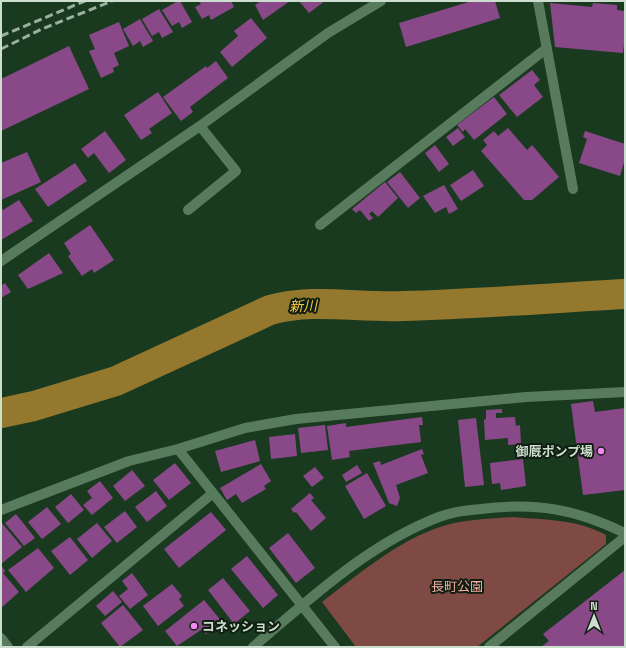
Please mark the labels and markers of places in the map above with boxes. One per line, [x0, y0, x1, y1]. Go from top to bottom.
place label: 御厩ポンプ場 [515, 443, 593, 460]
marker: 御厩ポンプ場 [596, 446, 606, 456]
place label: コネッション [202, 618, 280, 635]
marker: コネッション [189, 621, 199, 631]

